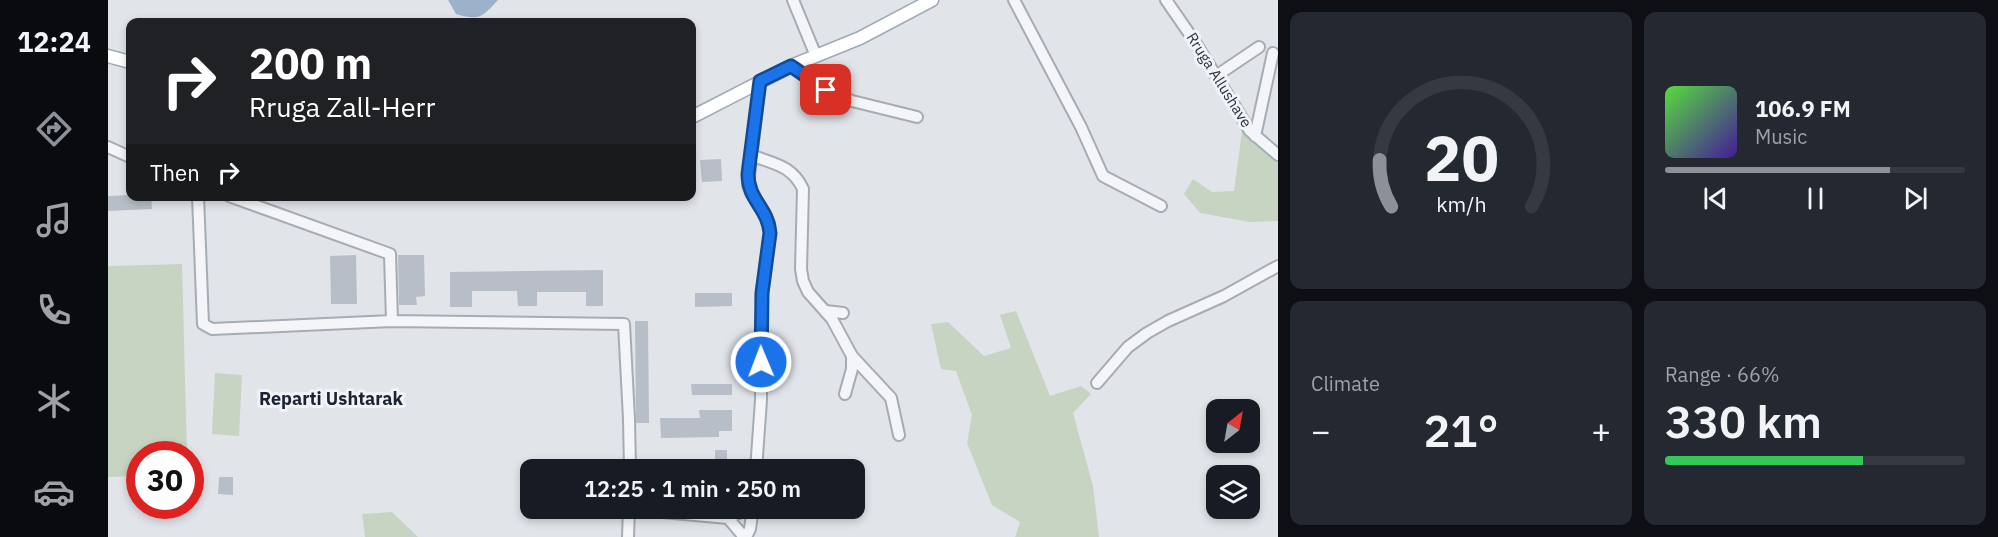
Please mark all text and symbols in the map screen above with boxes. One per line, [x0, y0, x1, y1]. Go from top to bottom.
text: 12:24 [17, 24, 91, 59]
street label: Rruga Allushave [1183, 29, 1256, 131]
text: 200 m [249, 36, 372, 91]
icon: right [150, 42, 228, 120]
pin [800, 64, 851, 115]
icon: arrive [809, 73, 842, 106]
text: Rruga Zall-Herr [249, 89, 435, 124]
text: 106.9 FM [1755, 94, 1851, 123]
icon: directions [33, 108, 75, 150]
text: 20 [1424, 118, 1498, 199]
text: Music [1755, 123, 1807, 150]
icon: right [212, 156, 245, 189]
text: Then [150, 158, 200, 187]
icon: previous [1699, 182, 1732, 215]
icon: pause [1799, 182, 1832, 215]
icon: next [1899, 182, 1932, 215]
text: km/h [1436, 191, 1486, 219]
icon: music [33, 199, 75, 241]
icon: phone [33, 289, 75, 331]
position arrow [729, 330, 793, 394]
text: Range · 66% [1665, 361, 1780, 388]
text: Climate [1311, 370, 1380, 397]
icon: climate [33, 380, 75, 422]
district label: Reparti Ushtarak [259, 387, 404, 410]
text: 330 km [1665, 392, 1822, 450]
north arrow [1206, 399, 1260, 453]
map controls [1206, 399, 1260, 519]
text: 21° [1423, 401, 1499, 459]
text: − [1311, 409, 1331, 452]
text: + [1591, 409, 1611, 452]
speed limit sign: 30 [126, 441, 204, 519]
button: layers [1206, 465, 1260, 519]
icon: car [33, 471, 75, 513]
text: 12:25 · 1 min · 250 m [584, 474, 801, 503]

